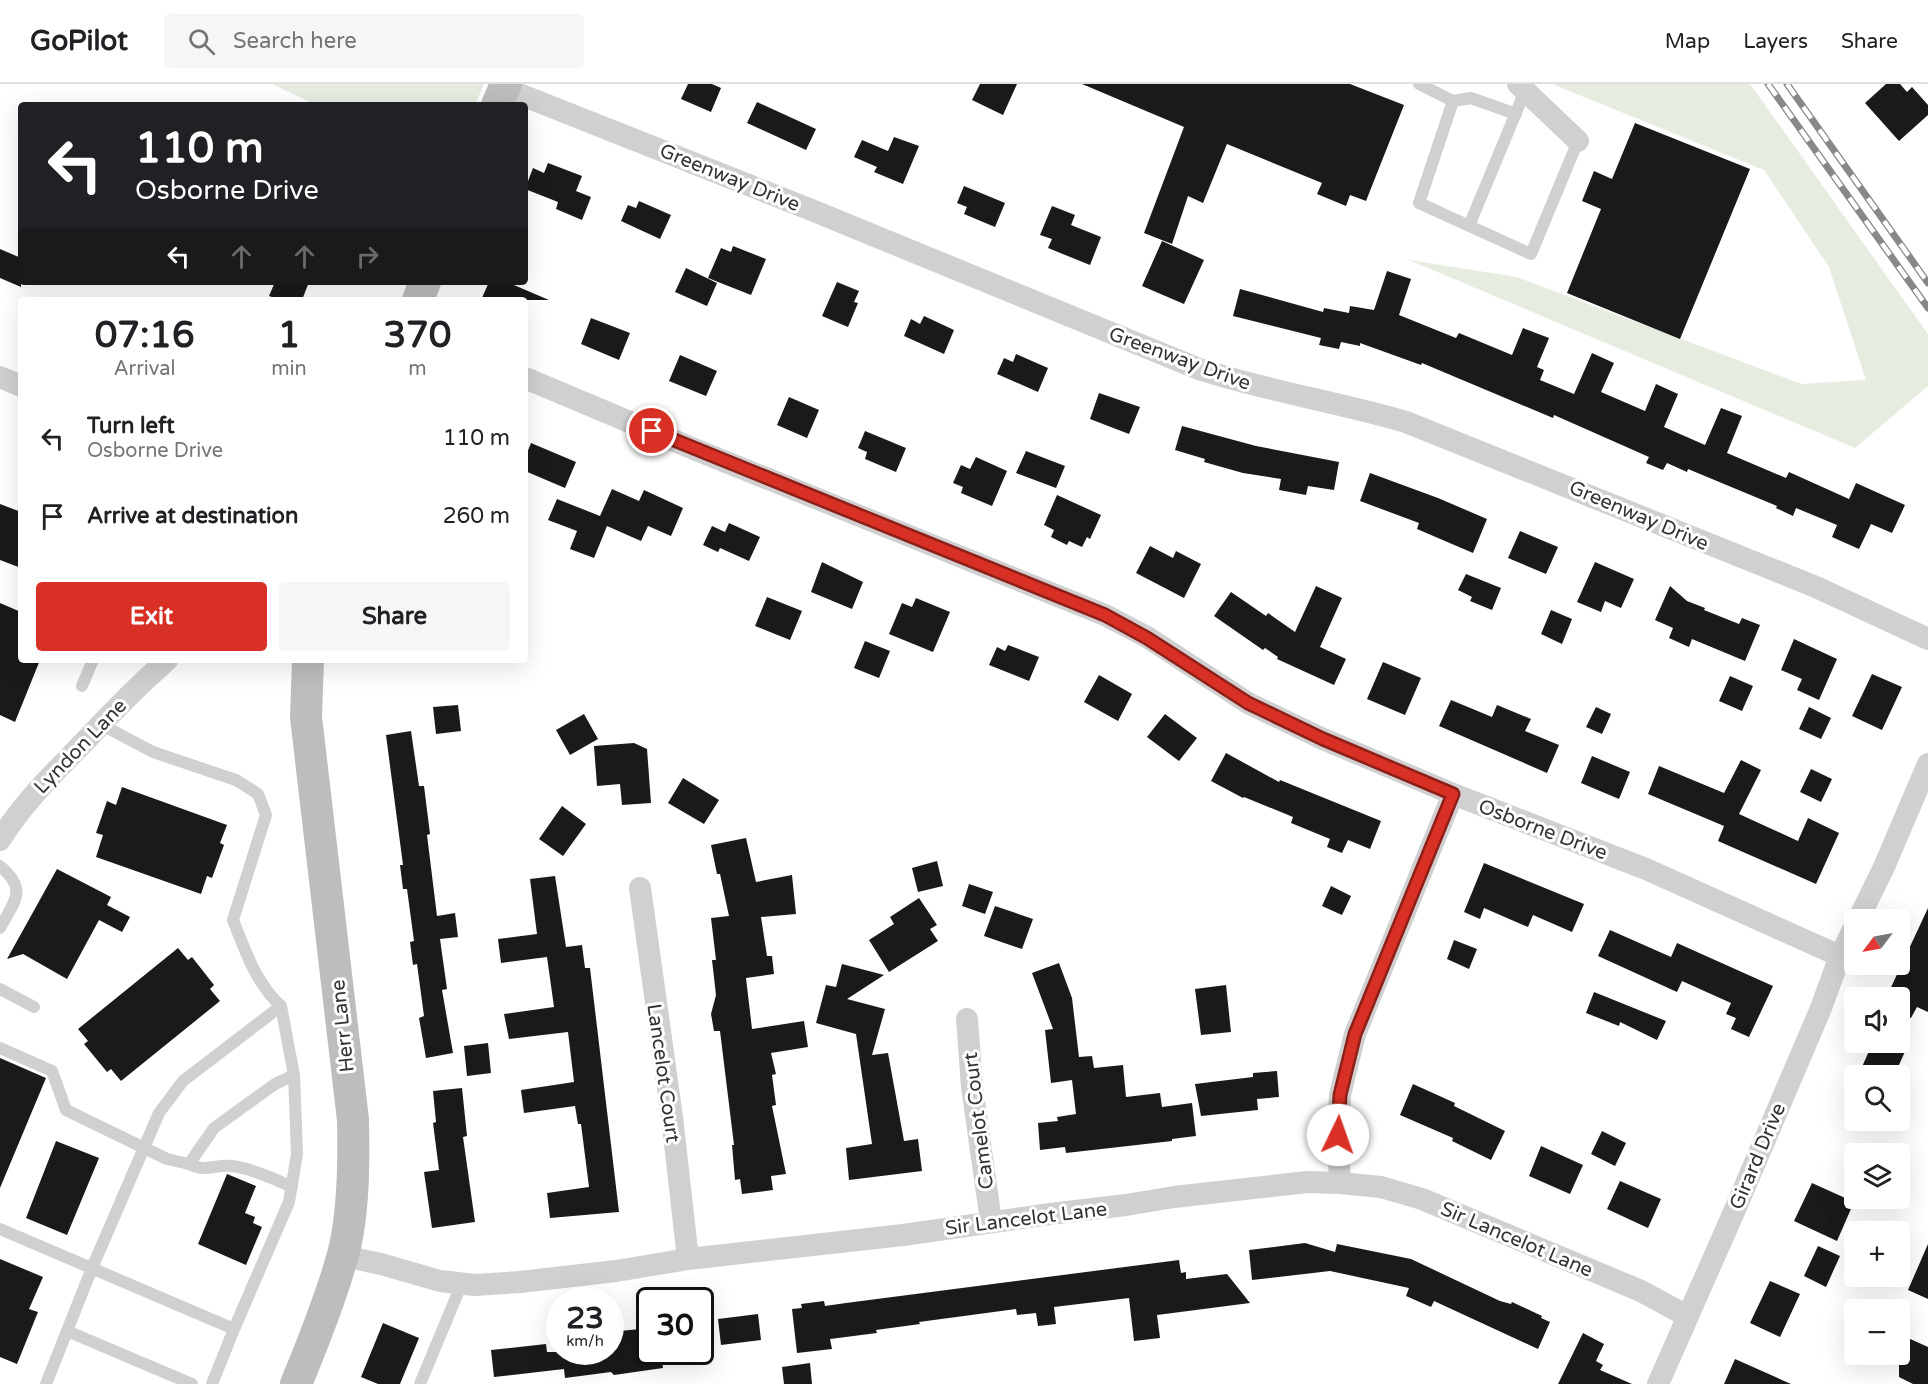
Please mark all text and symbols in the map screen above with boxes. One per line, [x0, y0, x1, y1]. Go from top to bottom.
search box [164, 14, 584, 68]
text: GoPilot [30, 24, 128, 58]
icon: search [185, 25, 218, 58]
text: Search here [233, 28, 357, 54]
text: Map [1665, 29, 1710, 54]
text: Layers [1743, 29, 1808, 54]
text: Share [1841, 29, 1898, 54]
text: 110 m [135, 123, 264, 174]
icon: left [36, 126, 114, 204]
street label: Greenway Drive [656, 139, 803, 217]
text: Osborne Drive [135, 174, 319, 207]
icon: left [162, 240, 195, 273]
icon: ahead [225, 240, 258, 273]
icon: ahead [288, 240, 321, 273]
icon: right [351, 240, 384, 273]
text: 07:16 [95, 314, 195, 357]
text: 1 [278, 314, 300, 357]
text: 370 [383, 314, 451, 357]
street label: Greenway Drive [1105, 322, 1254, 396]
text: Arrival [114, 357, 176, 381]
text: min [271, 357, 307, 381]
text: m [408, 357, 427, 381]
pin [626, 405, 677, 456]
text: Turn left [87, 413, 175, 439]
icon: arrive [635, 414, 668, 447]
icon: left [36, 422, 69, 455]
text: 110 m [443, 425, 510, 451]
text: Osborne Drive [87, 439, 223, 463]
street label: Greenway Drive [1565, 476, 1712, 556]
icon: arrive [36, 500, 69, 533]
text: Arrive at destination [87, 503, 298, 529]
text: 260 m [443, 503, 510, 529]
button: Exit [36, 582, 267, 651]
button: Share [279, 582, 510, 651]
street label: Lyndon Lane [29, 694, 132, 799]
street label: Osborne Drive [1475, 794, 1610, 866]
north arrow [1844, 909, 1910, 975]
map controls [1844, 909, 1910, 1365]
street label: Herr Lane [326, 978, 360, 1073]
button: sound [1844, 987, 1910, 1053]
street label: Lancelot Court [641, 1002, 685, 1144]
street label: Camelot Court [959, 1051, 999, 1191]
button: search [1844, 1065, 1910, 1131]
street label: Girard Drive [1725, 1099, 1791, 1213]
position arrow [1306, 1103, 1370, 1167]
button: layers [1844, 1143, 1910, 1209]
street label: Sir Lancelot Lane [944, 1197, 1108, 1241]
street label: Sir Lancelot Lane [1437, 1197, 1596, 1283]
button: + [1844, 1221, 1910, 1287]
speed limit sign: 30 [636, 1287, 714, 1365]
button: − [1844, 1299, 1910, 1365]
text: 23 [566, 1300, 604, 1337]
text: km/h [566, 1332, 604, 1350]

